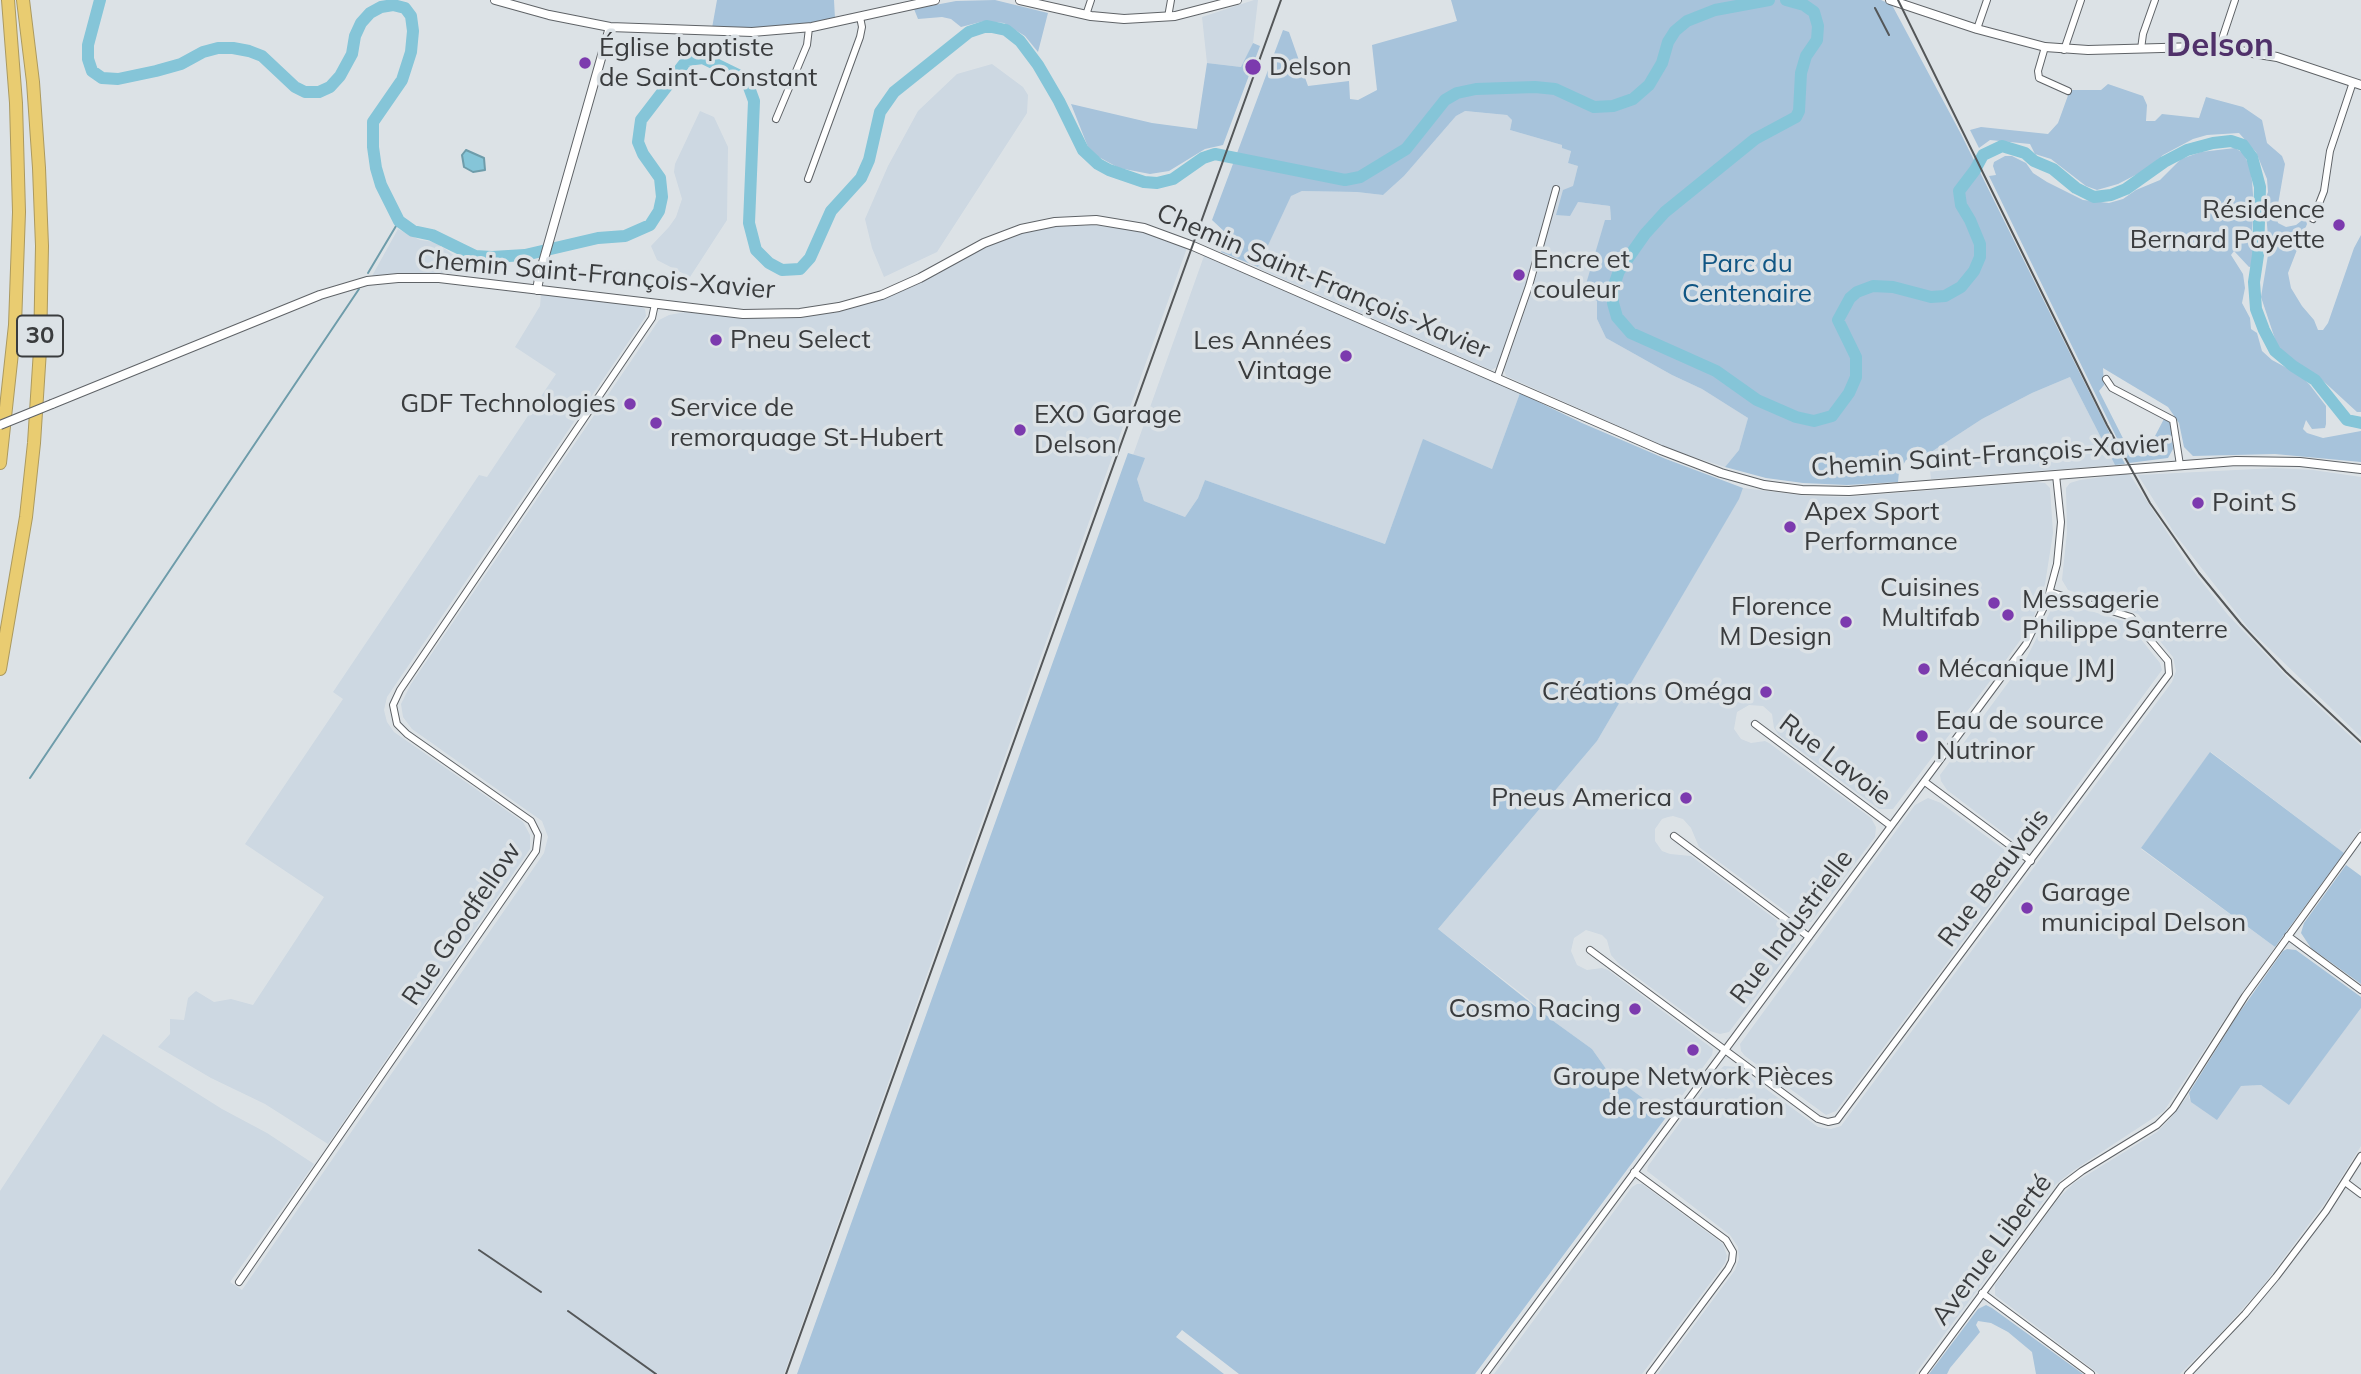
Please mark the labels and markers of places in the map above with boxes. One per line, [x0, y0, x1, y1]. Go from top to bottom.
place label: Église baptiste de Saint-Constant [599, 32, 817, 94]
place label: Delson [1269, 51, 1352, 83]
marker: Église baptiste de Saint-Constant [577, 55, 593, 71]
marker: Delson [1243, 57, 1263, 77]
place label: Résidence Bernard Payette [2130, 194, 2325, 256]
marker: Résidence Bernard Payette [2331, 217, 2347, 233]
place label: Encre et couleur [1533, 244, 1630, 306]
marker: Encre et couleur [1511, 267, 1527, 283]
place label: Pneu Select [730, 324, 870, 356]
place label: Les Années Vintage [1193, 325, 1332, 386]
marker: Pneu Select [708, 332, 724, 348]
marker: Les Années Vintage [1338, 348, 1354, 364]
place label: GDF Technologies [400, 388, 616, 420]
place label: Service de remorquage St-Hubert [670, 392, 943, 453]
marker: GDF Technologies [622, 396, 638, 412]
place label: EXO Garage Delson [1034, 399, 1182, 460]
marker: Service de remorquage St-Hubert [648, 415, 664, 431]
marker: EXO Garage Delson [1012, 422, 1028, 438]
place label: Point S [2212, 487, 2297, 519]
marker: Point S [2190, 495, 2206, 511]
place label: Apex Sport Performance [1804, 496, 1958, 558]
marker: Apex Sport Performance [1782, 519, 1798, 535]
place label: Cuisines Multifab [1880, 572, 1980, 634]
place label: Messagerie Philippe Santerre [2022, 584, 2228, 646]
place label: Florence M Design [1719, 591, 1832, 652]
marker: Cuisines Multifab [1986, 595, 2002, 611]
marker: Messagerie Philippe Santerre [2000, 607, 2016, 623]
marker: Florence M Design [1838, 614, 1854, 630]
place label: Mécanique JMJ [1938, 653, 2115, 685]
marker: Mécanique JMJ [1916, 661, 1932, 677]
place label: Créations Oméga [1542, 676, 1752, 708]
marker: Créations Oméga [1758, 684, 1774, 700]
place label: Eau de source Nutrinor [1936, 705, 2104, 766]
marker: Eau de source Nutrinor [1914, 728, 1930, 744]
place label: Pneus America [1491, 782, 1672, 814]
marker: Pneus America [1678, 790, 1694, 806]
place label: Garage municipal Delson [2041, 877, 2246, 938]
marker: Garage municipal Delson [2019, 900, 2035, 916]
place label: Cosmo Racing [1448, 993, 1621, 1025]
marker: Cosmo Racing [1627, 1001, 1643, 1017]
marker: Groupe Network Pièces de restauration [1685, 1042, 1701, 1058]
place label: Groupe Network Pièces de restauration [1552, 1061, 1834, 1122]

